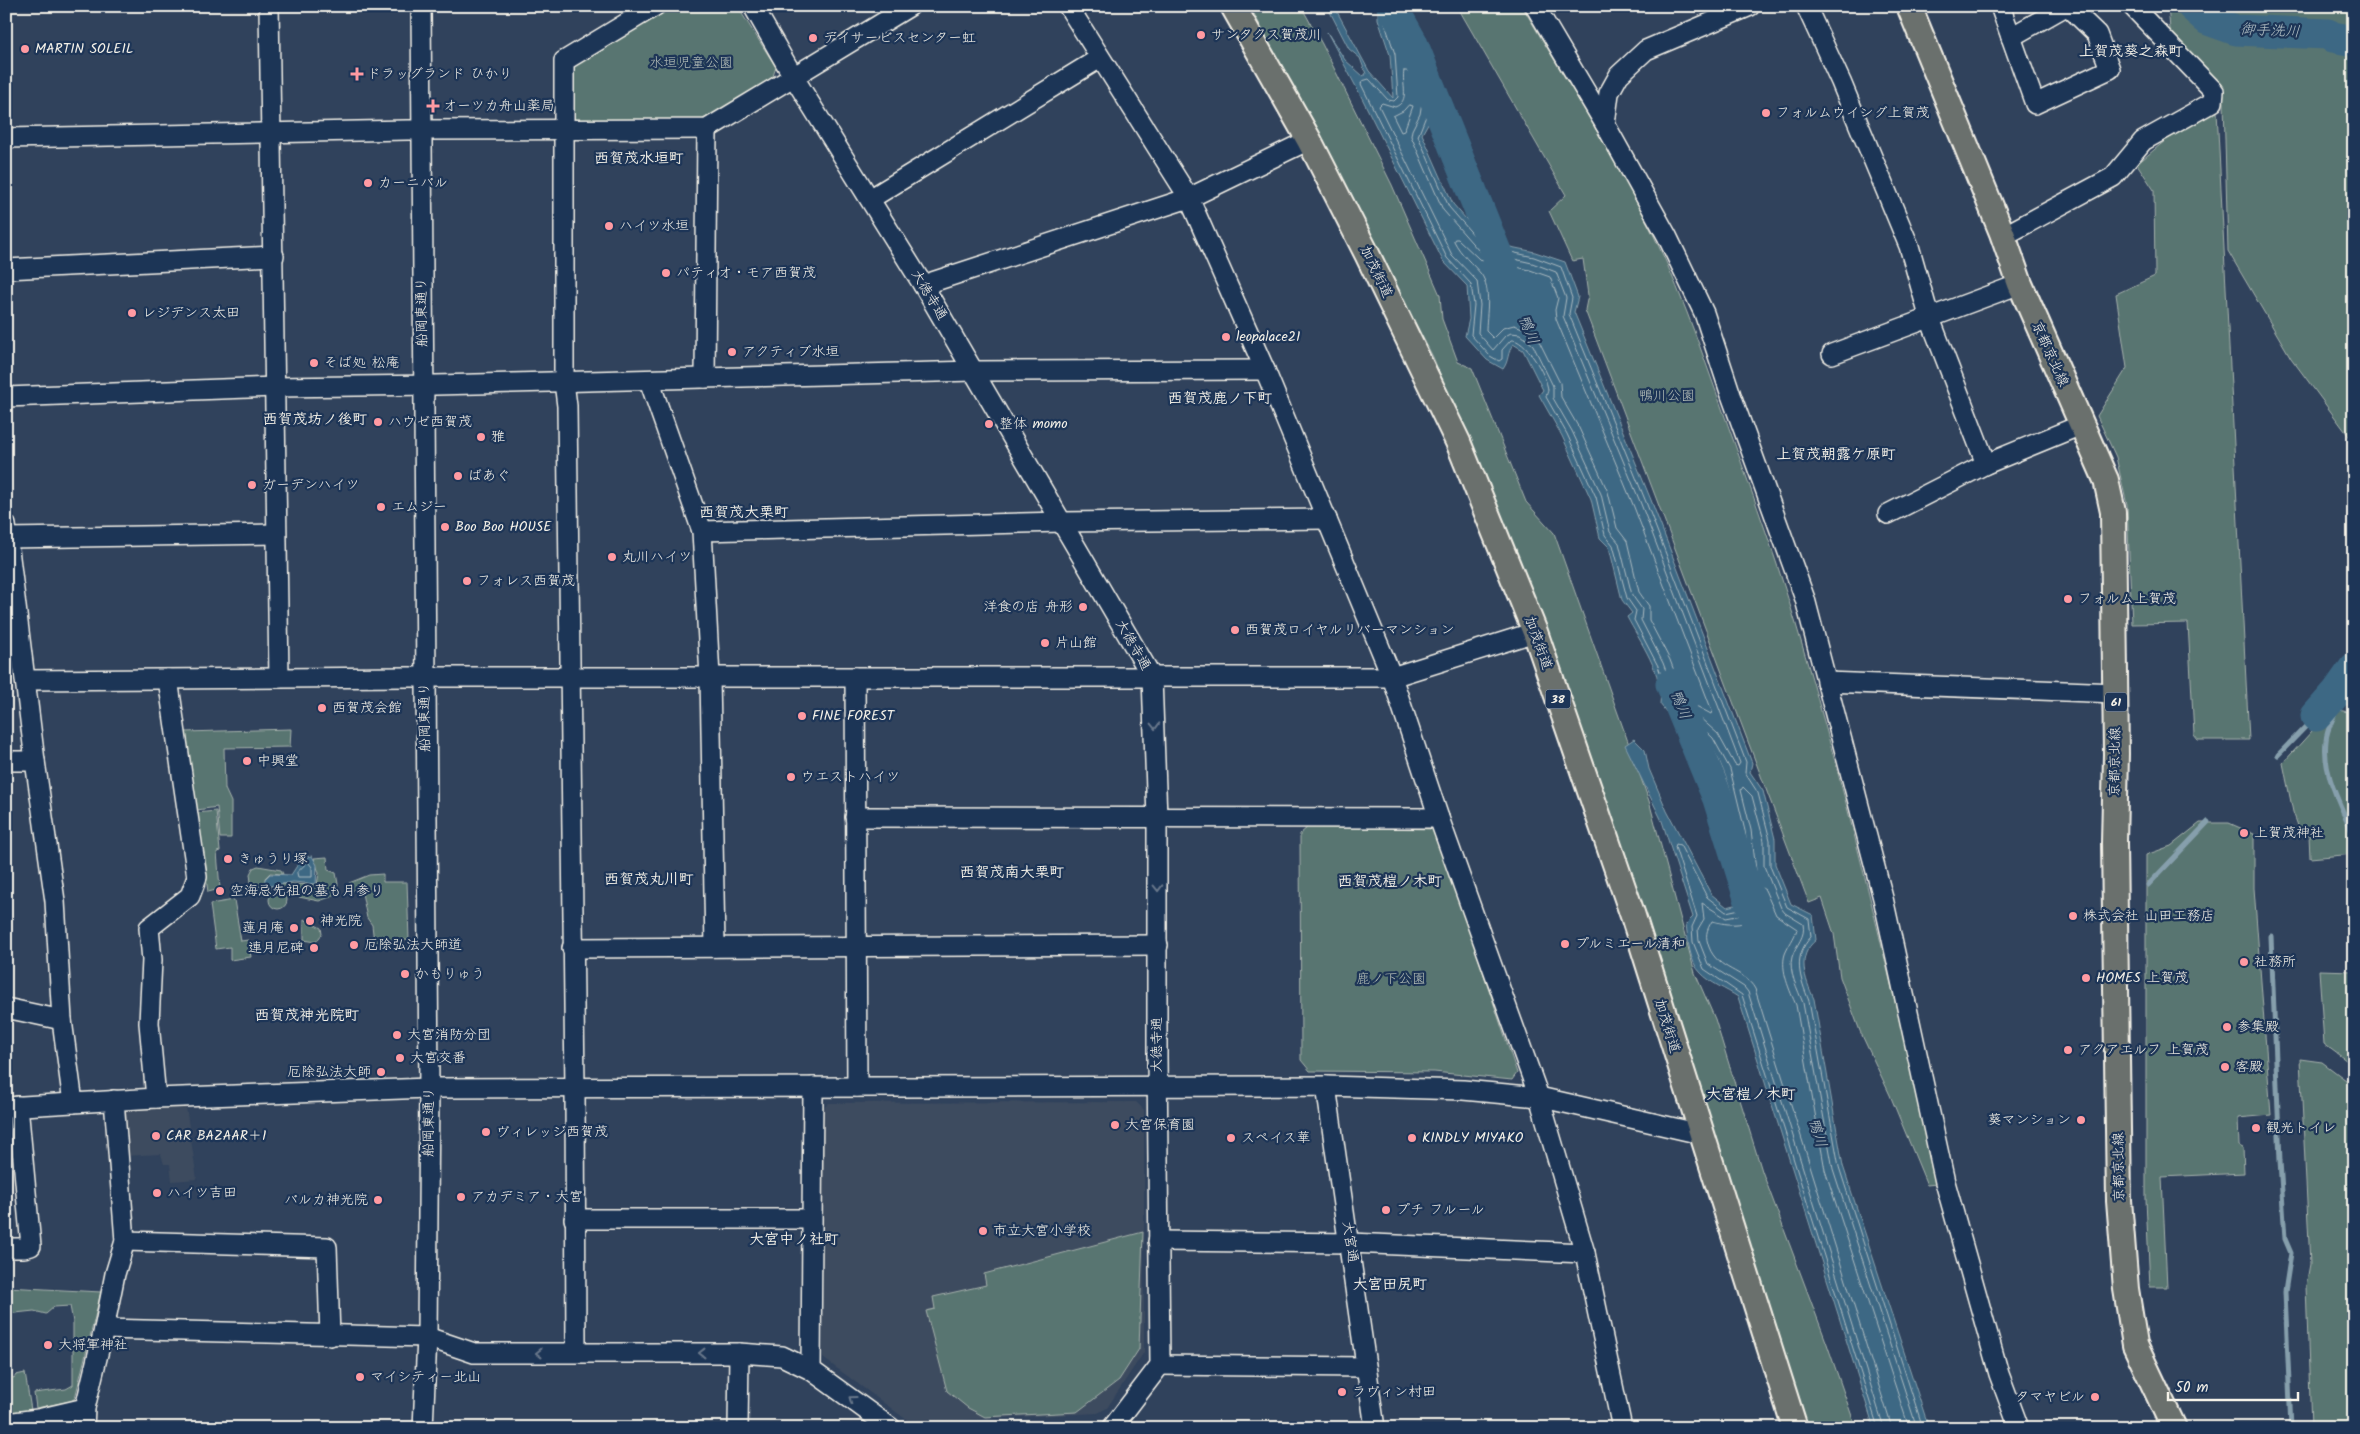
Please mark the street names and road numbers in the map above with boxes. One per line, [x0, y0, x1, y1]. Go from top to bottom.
street label: 加茂街道 [1354, 242, 1398, 302]
street label: 大徳寺通 [905, 265, 953, 325]
street label: 船岡東通り [410, 277, 434, 347]
street label: 京都京北線 [2026, 318, 2074, 390]
street label: 加茂街道 [1518, 613, 1558, 673]
street label: 大徳寺通 [1109, 615, 1157, 675]
street label: 船岡東通り [413, 682, 437, 752]
road number: 38 [1546, 690, 1570, 709]
road number: 61 [2105, 692, 2127, 712]
street label: 京都京北線 [2103, 727, 2127, 797]
street label: 加茂街道 [1648, 996, 1686, 1056]
street label: 大徳寺通 [1146, 1017, 1168, 1073]
street label: 船岡東通り [417, 1087, 441, 1157]
street label: 京都京北線 [2107, 1132, 2131, 1202]
street label: 大宮通 [1336, 1220, 1364, 1264]

